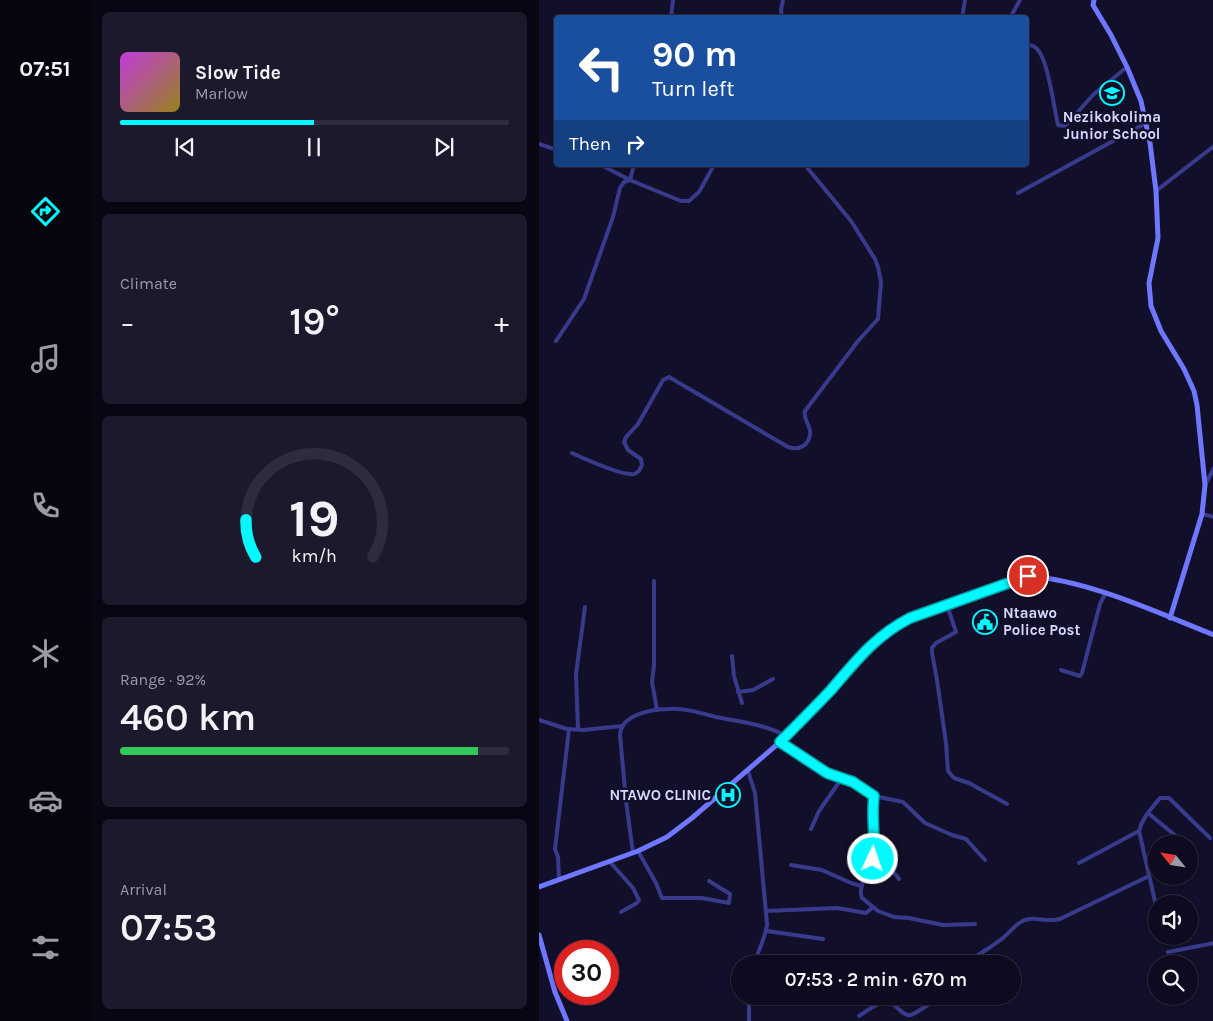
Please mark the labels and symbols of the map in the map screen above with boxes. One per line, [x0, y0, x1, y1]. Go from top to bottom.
school or university icon: Nezikokolima Junior School [1099, 80, 1125, 106]
place label: Nezikokolima Junior School [1063, 108, 1161, 143]
pin [1007, 555, 1049, 597]
place label: Ntaawo Police Post [1003, 604, 1080, 639]
public building icon: Ntaawo Police Post [972, 609, 998, 635]
hospital icon: NTAWO CLINIC [715, 782, 741, 808]
place label: NTAWO CLINIC [610, 786, 711, 804]
position arrow [846, 832, 898, 884]
north arrow [1148, 835, 1198, 885]
speed limit sign: 30 [554, 940, 619, 1005]

